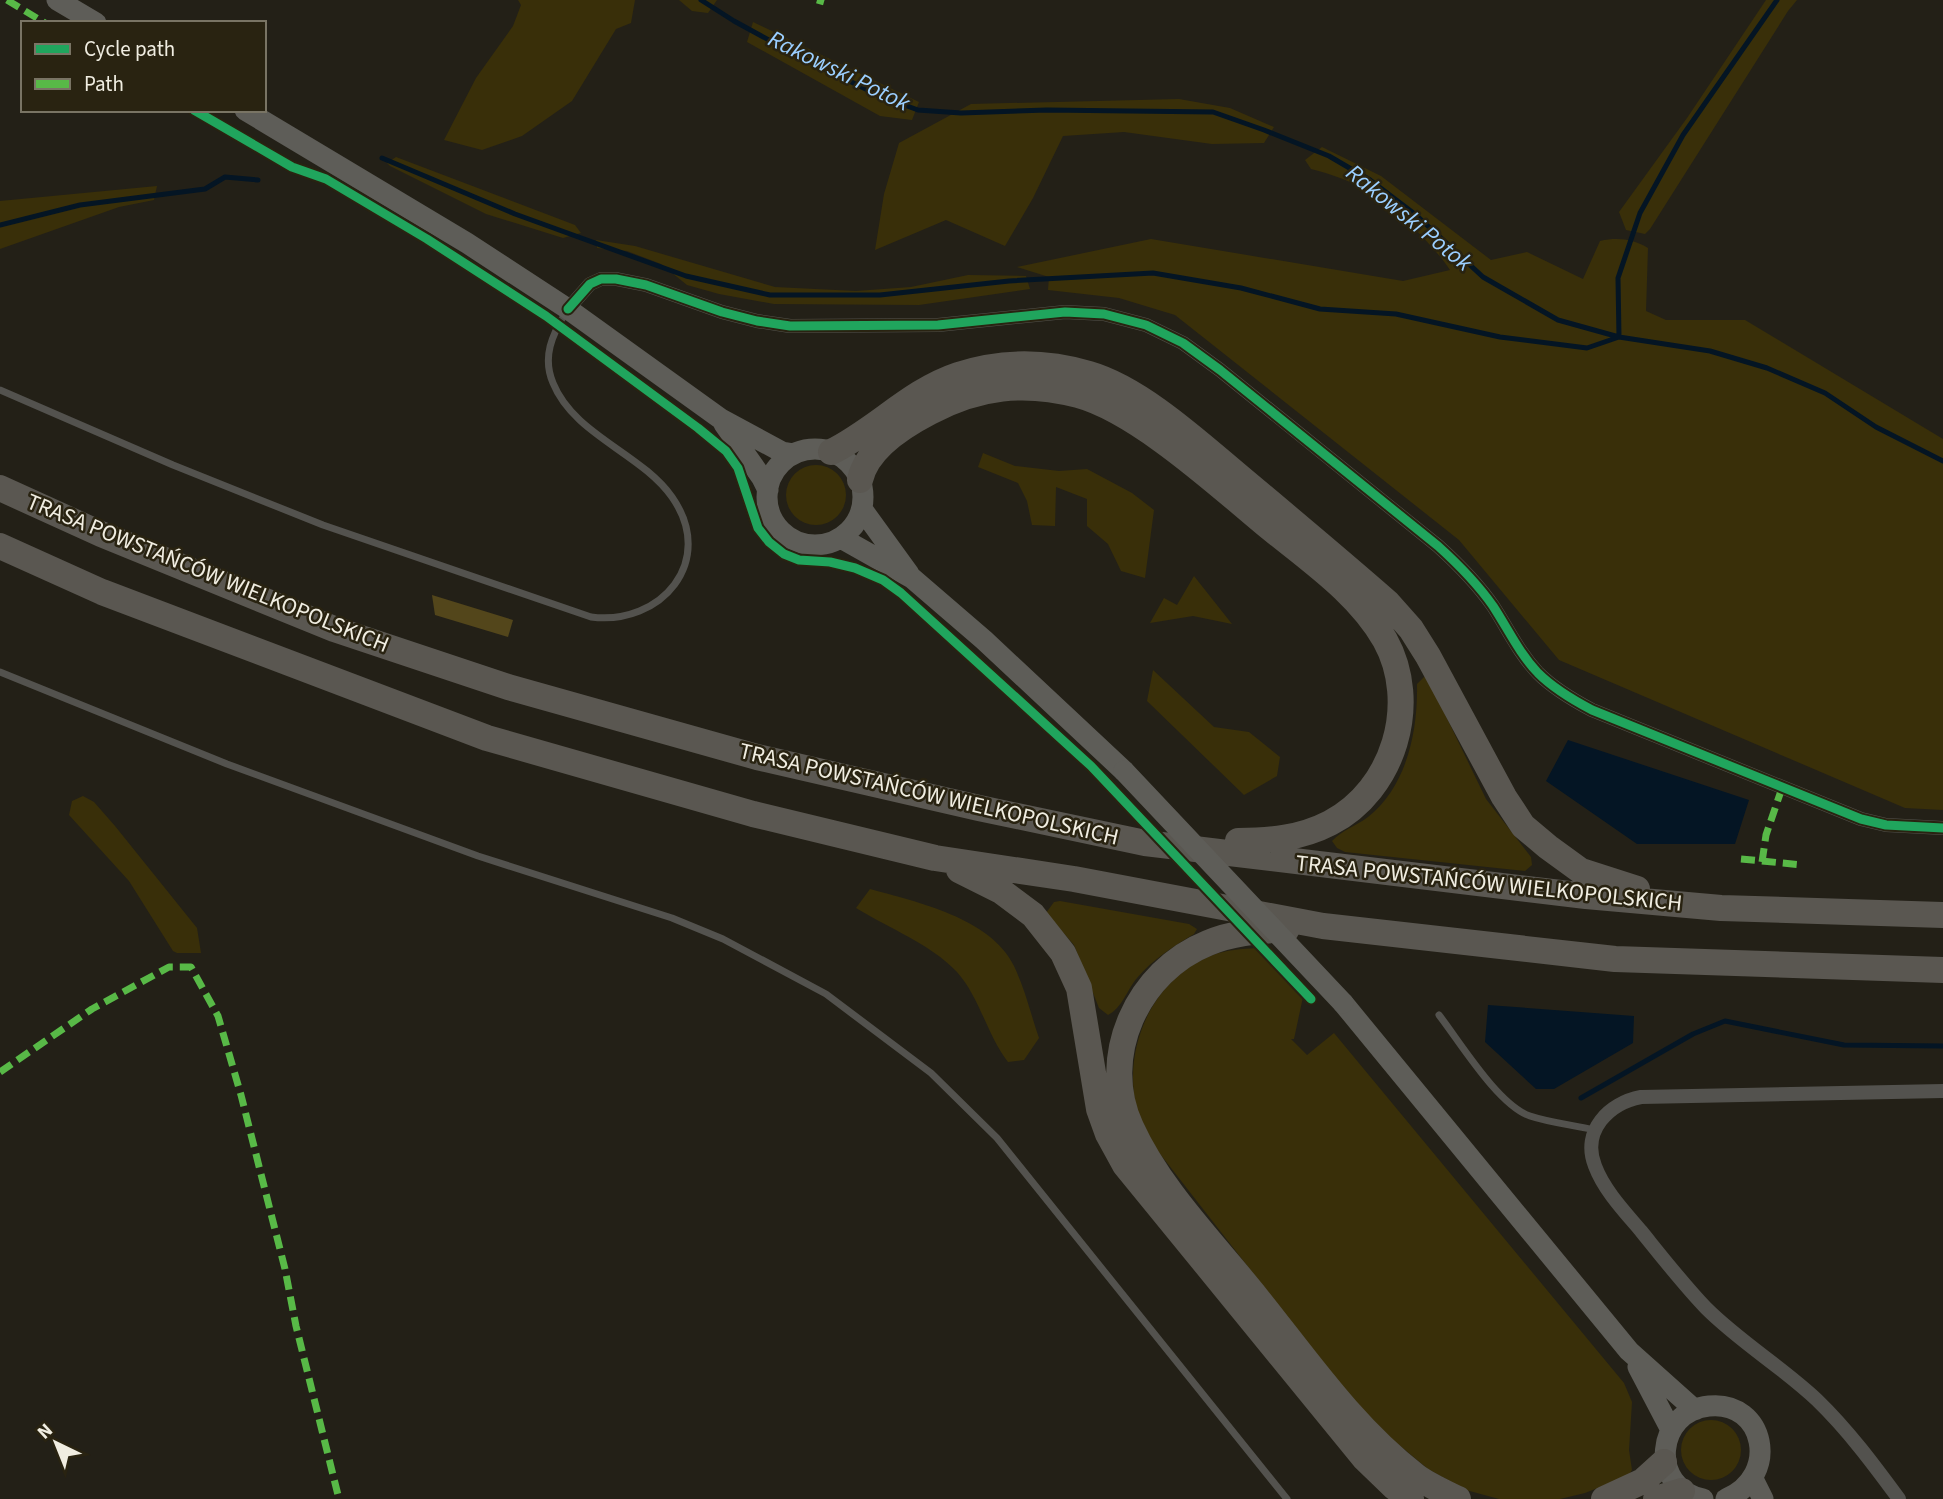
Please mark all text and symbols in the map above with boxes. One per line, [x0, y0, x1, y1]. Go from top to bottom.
legend [21, 21, 266, 112]
water label: Rakowski Potok [762, 22, 916, 121]
text: Cycle path [84, 34, 175, 64]
text: Path [84, 69, 124, 99]
water label: Rakowski Potok [1338, 156, 1480, 280]
street label: TRASA POWSTAŃCÓW WIELKOPOLSKICH [22, 485, 394, 661]
street label: TRASA POWSTAŃCÓW WIELKOPOLSKICH [736, 734, 1122, 854]
street label: TRASA POWSTAŃCÓW WIELKOPOLSKICH [1294, 846, 1684, 920]
north arrow [21, 1408, 91, 1478]
text: N [32, 1417, 59, 1446]

